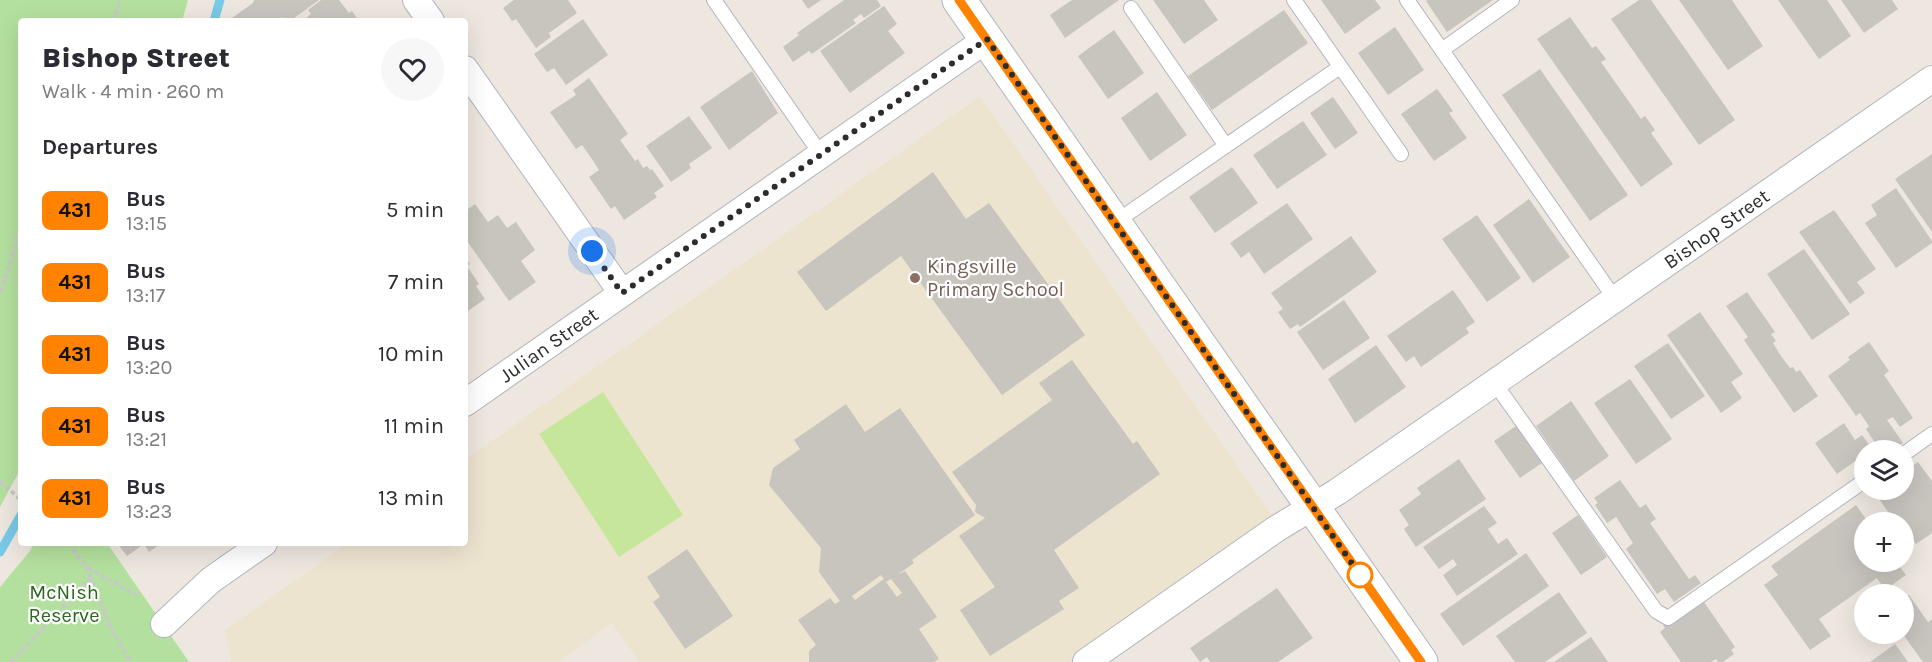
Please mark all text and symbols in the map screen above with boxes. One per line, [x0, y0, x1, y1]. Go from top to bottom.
button: heart [381, 38, 444, 101]
text: Bishop Street [42, 41, 230, 74]
text: Walk · 4 min · 260 m [42, 80, 224, 103]
text: Departures [42, 134, 158, 160]
street label: Bishop Street [1659, 184, 1774, 274]
text: Bus [126, 186, 166, 212]
text: 5 min [386, 197, 444, 223]
text: 431 [58, 198, 92, 222]
text: 13:15 [126, 212, 167, 235]
your location [577, 236, 607, 266]
place label: Kingsville Primary School [927, 255, 1064, 301]
text: Bus [126, 258, 166, 284]
text: 7 min [388, 269, 444, 295]
text: 431 [58, 270, 92, 294]
marker: Kingsville Primary School [908, 271, 922, 285]
text: 13:17 [126, 284, 165, 307]
street label: Julian Street [495, 303, 603, 387]
text: Bus [126, 330, 166, 356]
text: 10 min [378, 341, 444, 367]
text: 431 [58, 342, 92, 366]
text: 13:20 [126, 356, 173, 379]
text: Bus [126, 402, 166, 428]
text: 11 min [384, 413, 444, 439]
text: 431 [58, 414, 92, 438]
text: 13:21 [126, 428, 167, 451]
map controls [1854, 440, 1914, 644]
button: layers [1854, 440, 1914, 500]
text: Bus [126, 474, 166, 500]
text: 13 min [378, 485, 444, 511]
text: 431 [58, 486, 92, 510]
text: 13:23 [126, 500, 172, 523]
button: + [1854, 512, 1914, 572]
unlabelled marker [1347, 562, 1373, 588]
park label: McNish Reserve [29, 581, 99, 627]
button: − [1854, 584, 1914, 644]

